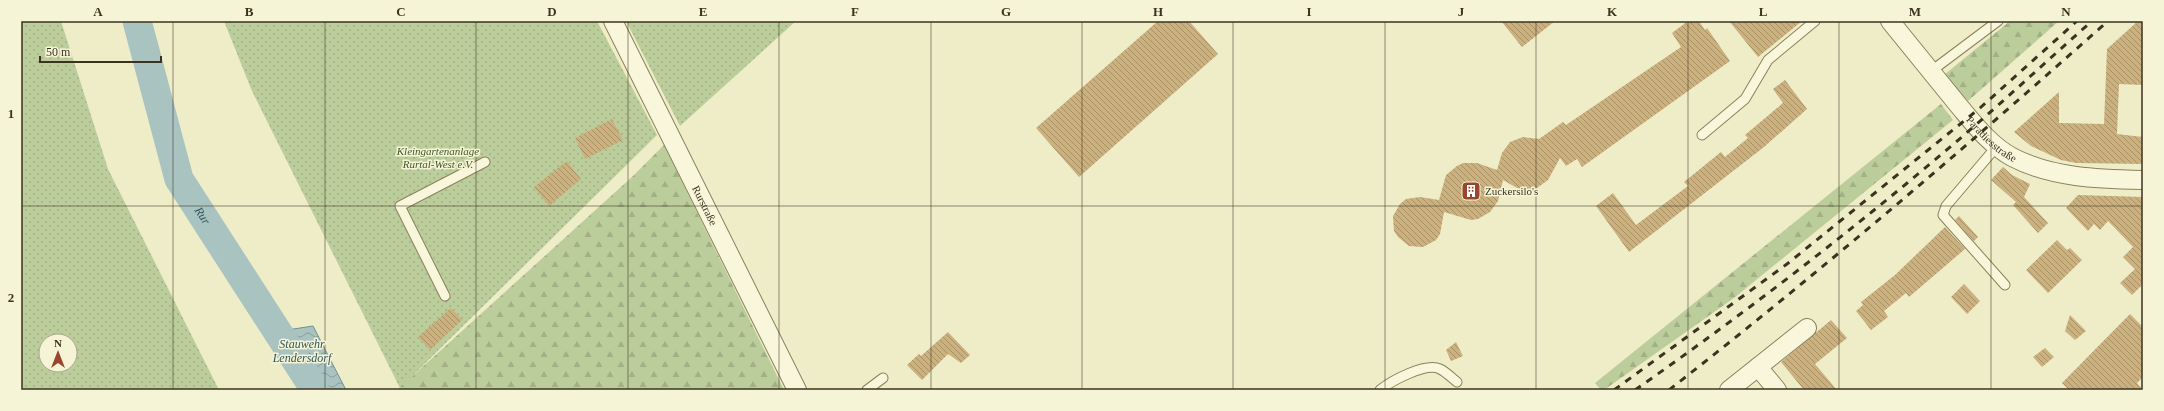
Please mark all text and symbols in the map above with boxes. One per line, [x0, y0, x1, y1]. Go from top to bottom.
text: A [93, 4, 103, 19]
text: B [245, 4, 254, 19]
text: C [396, 4, 406, 19]
text: D [547, 4, 557, 19]
text: E [699, 4, 707, 19]
text: F [851, 4, 859, 19]
text: G [1001, 4, 1011, 19]
text: H [1153, 4, 1163, 19]
text: I [1306, 4, 1312, 19]
text: J [1458, 4, 1465, 19]
text: K [1607, 4, 1618, 19]
text: L [1759, 4, 1768, 19]
text: M [1909, 4, 1921, 19]
text: N [2061, 4, 2071, 19]
scale bar [40, 38, 161, 64]
text: 50 m [46, 45, 71, 59]
text: 1 [8, 106, 14, 121]
street label: Paradiesstraße [1964, 113, 2019, 164]
park label: Kleingartenanlage Rurtal-West e.V. [396, 145, 479, 170]
building icon: Zuckersilo's [1460, 180, 1482, 202]
street label: Rurstraße [690, 184, 720, 227]
place label: Zuckersilo's [1485, 185, 1538, 197]
water label: Rur [191, 203, 214, 227]
text: 2 [8, 290, 14, 305]
north arrow [38, 333, 78, 373]
text: N [54, 337, 62, 349]
water label: Stauwehr Lendersdorf [272, 337, 333, 365]

